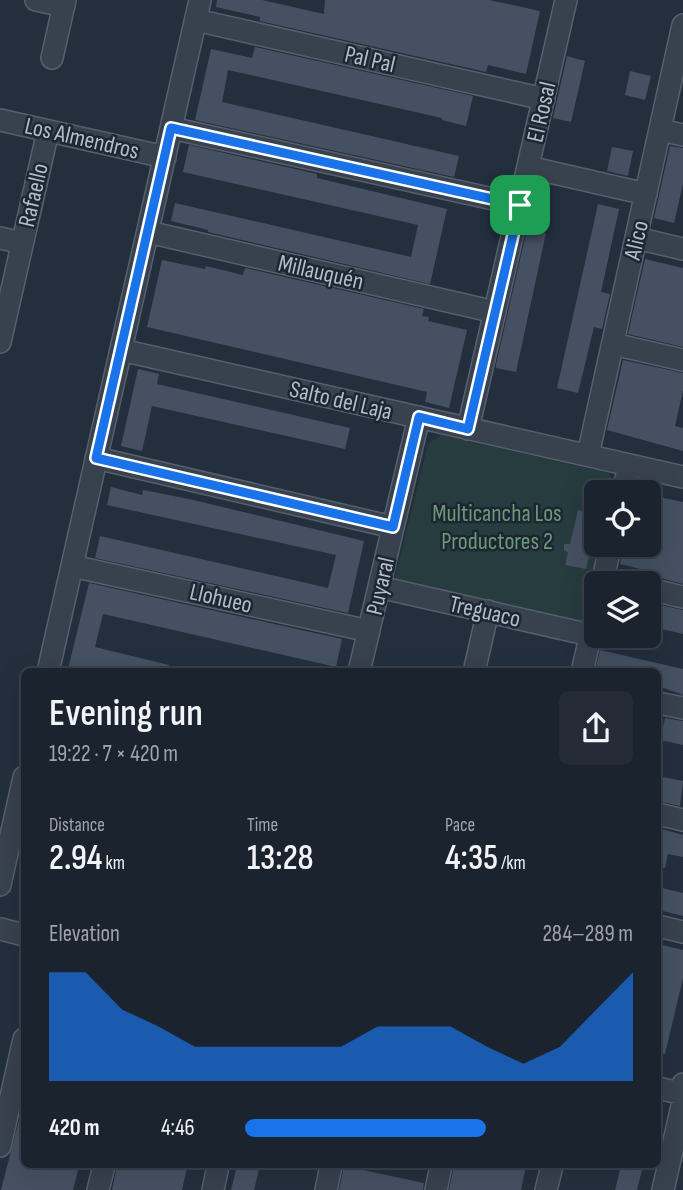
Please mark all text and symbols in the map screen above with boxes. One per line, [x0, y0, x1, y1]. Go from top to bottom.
street label: Pal Pal [342, 40, 398, 79]
street label: El Rosal [520, 79, 562, 145]
street label: Los Almendros [22, 111, 142, 166]
street label: Rafaello [12, 160, 55, 230]
pin [490, 175, 550, 235]
icon: arrive [501, 186, 539, 224]
street label: Alico [618, 218, 655, 264]
street label: Millauquén [275, 249, 366, 296]
street label: Salto del Laja [287, 375, 395, 426]
map controls [584, 480, 661, 648]
button: locate [584, 480, 661, 557]
park label: Multicancha Los Productores 2 [432, 499, 562, 556]
street label: Puyaral [360, 554, 401, 618]
button: layers [584, 571, 661, 648]
street label: Llohueo [187, 577, 255, 620]
street label: Treguaco [446, 589, 523, 634]
text: Evening run [49, 691, 203, 736]
button: share [559, 691, 633, 765]
text: 19:22 · 7 × 420 m [49, 740, 178, 768]
text: Distance [49, 814, 105, 837]
text: Time [247, 814, 278, 837]
text: Pace [445, 814, 475, 837]
text: 2.94 [49, 837, 102, 880]
text: 13:28 [247, 837, 314, 880]
text: 4:35 [445, 837, 498, 880]
text: km [102, 852, 125, 875]
text: /km [498, 852, 526, 875]
text: Elevation [49, 920, 120, 948]
text: 284–289 m [542, 920, 633, 948]
text: 420 m [49, 1114, 100, 1142]
text: 4:46 [161, 1114, 195, 1142]

